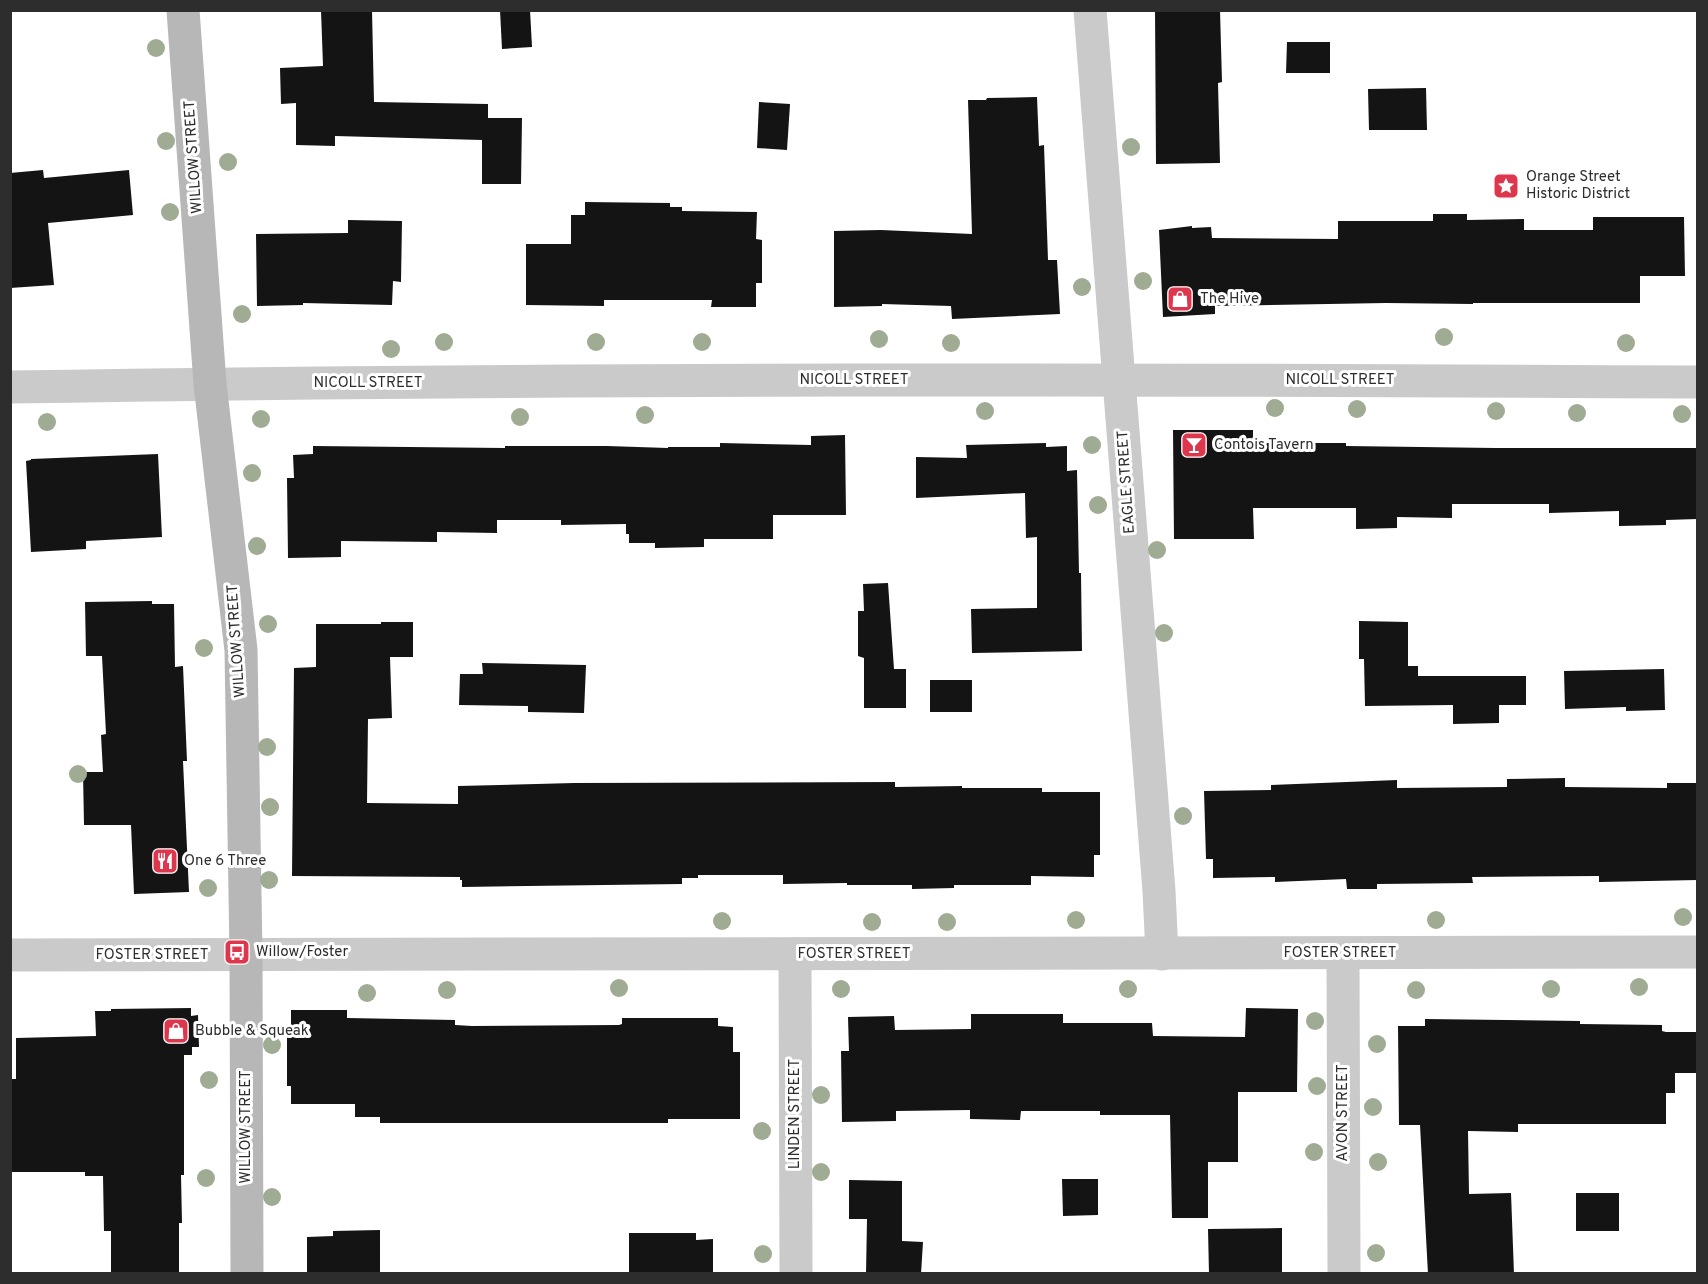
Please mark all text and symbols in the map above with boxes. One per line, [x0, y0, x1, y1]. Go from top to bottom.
street label: WILLOW STREET [181, 100, 207, 214]
place label: Orange Street Historic District [1526, 168, 1630, 204]
place icon: Orange Street Historic District [1491, 171, 1521, 201]
shop icon: The Hive [1165, 284, 1195, 314]
place label: The Hive [1200, 290, 1259, 309]
street label: NICOLL STREET [799, 371, 909, 390]
street label: NICOLL STREET [1285, 371, 1395, 390]
street label: NICOLL STREET [313, 374, 423, 393]
street label: EAGLE STREET [1114, 430, 1140, 534]
bar icon: Contois Tavern [1179, 430, 1209, 460]
place label: Contois Tavern [1214, 436, 1314, 455]
street label: WILLOW STREET [224, 584, 250, 698]
restaurant icon: One 6 Three [150, 846, 180, 876]
place label: One 6 Three [184, 852, 266, 871]
bus stop icon: Willow/Foster [222, 937, 252, 967]
place label: Willow/Foster [256, 943, 349, 962]
street label: FOSTER STREET [1283, 944, 1397, 963]
street label: FOSTER STREET [797, 945, 911, 964]
street label: FOSTER STREET [95, 946, 209, 965]
shop icon: Bubble & Squeak [161, 1016, 191, 1046]
place label: Bubble & Squeak [195, 1022, 309, 1041]
street label: LINDEN STREET [786, 1059, 805, 1169]
street label: AVON STREET [1334, 1064, 1353, 1162]
street label: WILLOW STREET [237, 1070, 256, 1184]

